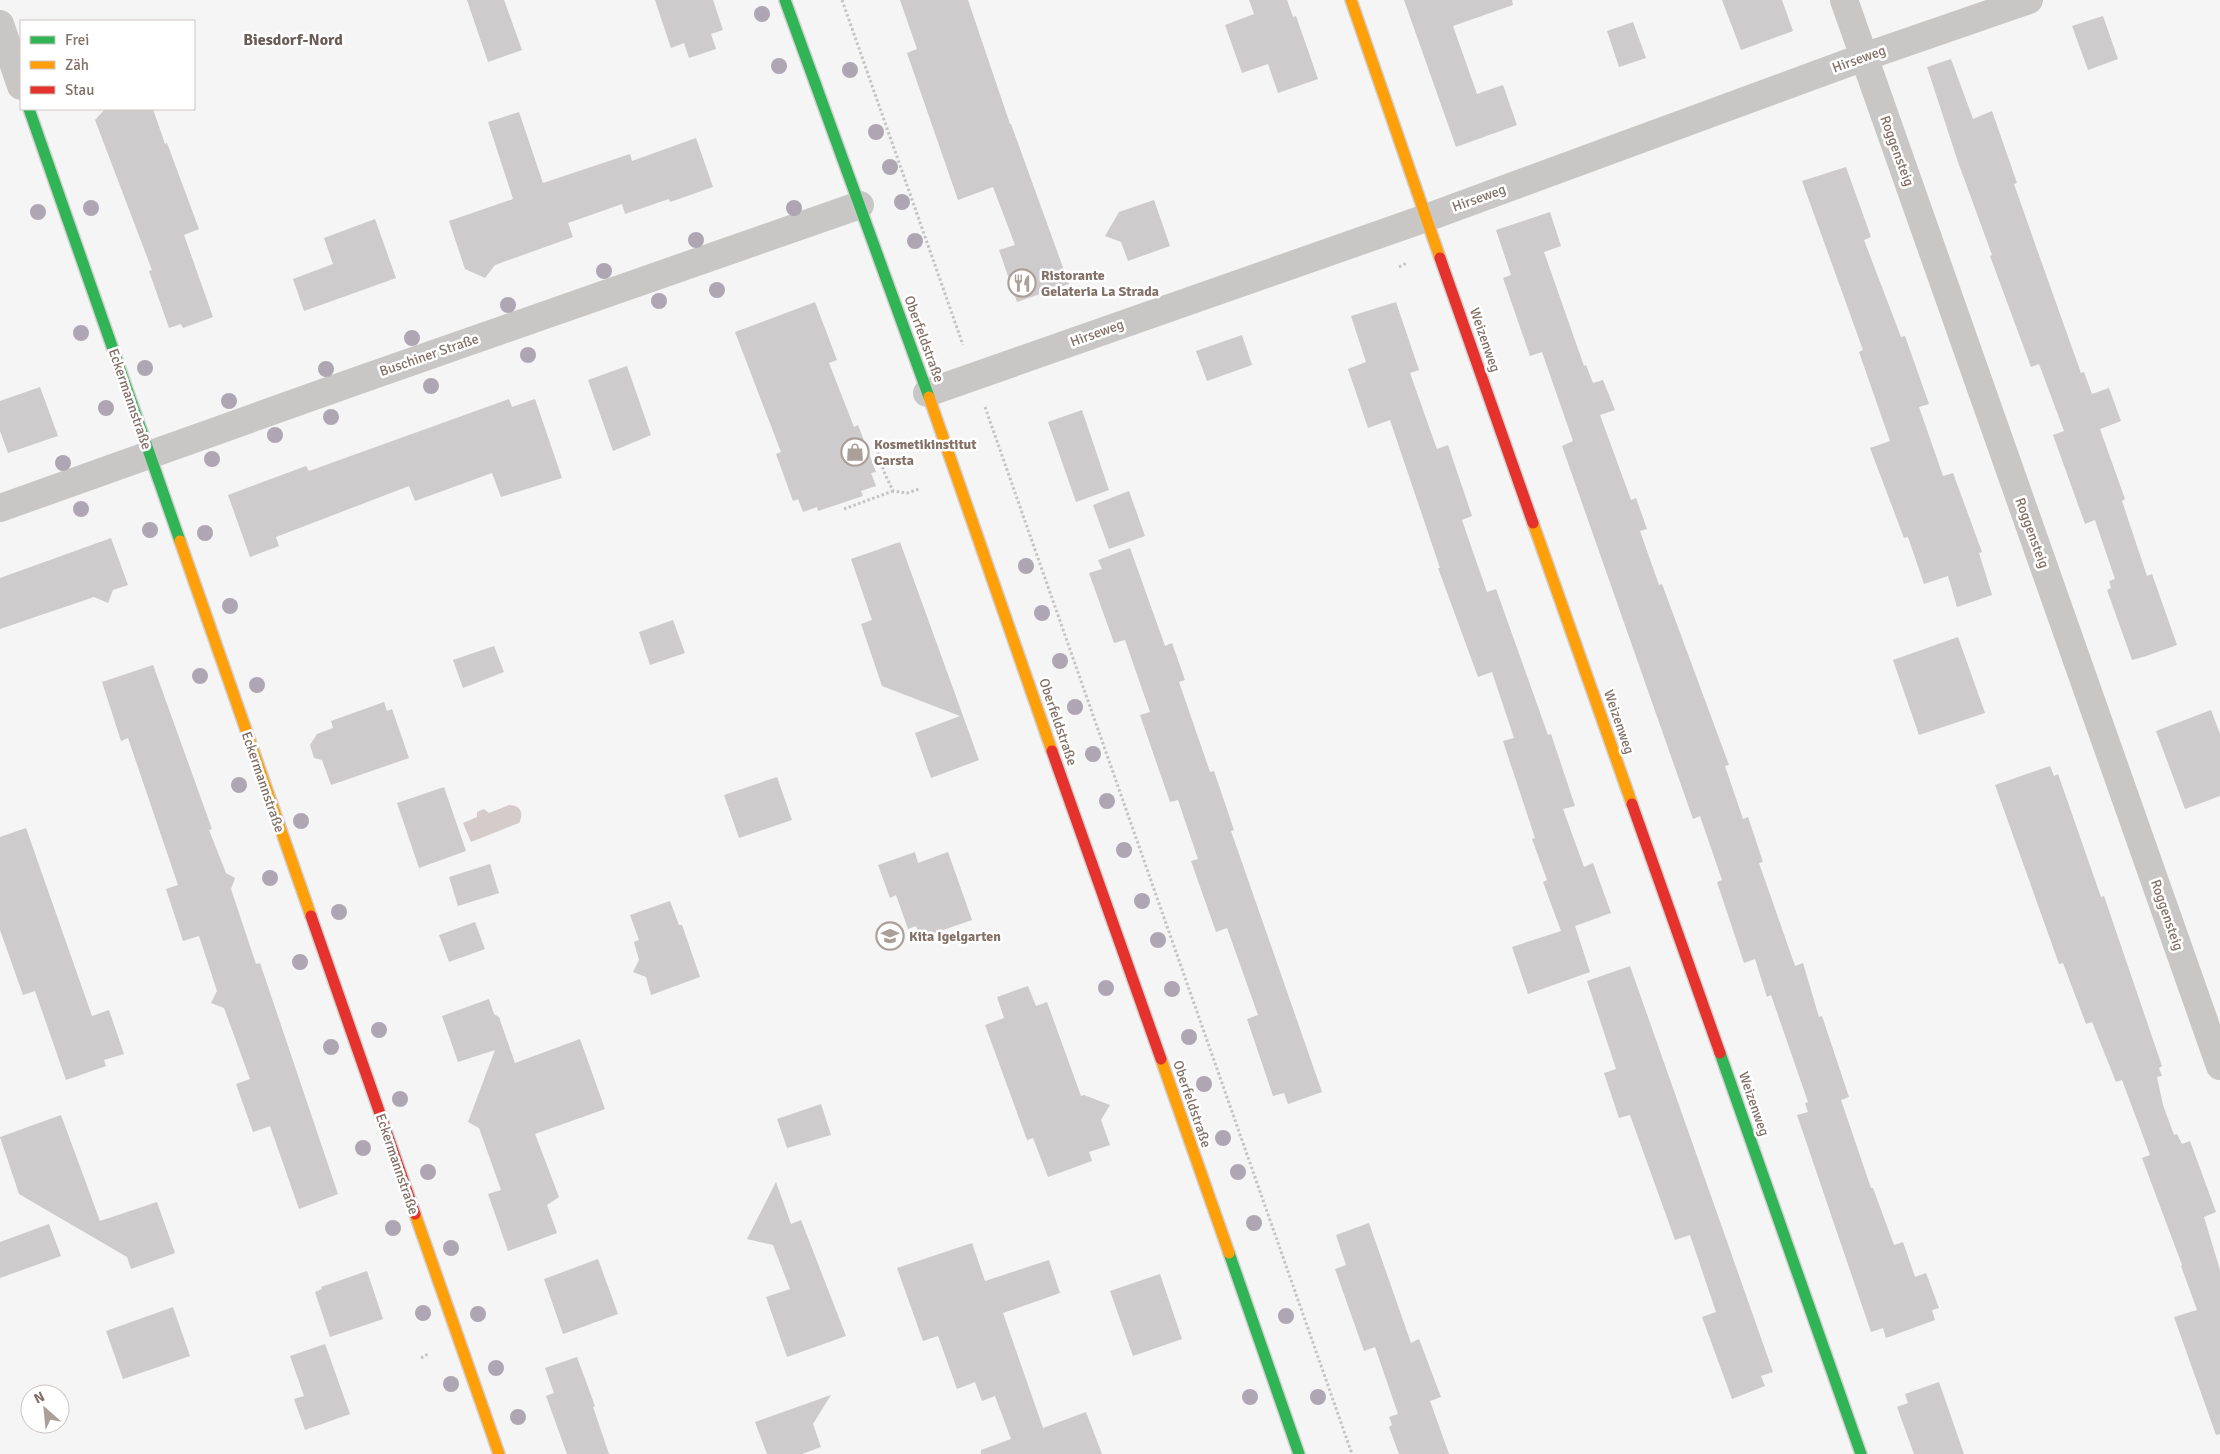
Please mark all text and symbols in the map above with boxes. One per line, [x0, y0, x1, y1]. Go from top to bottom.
legend [20, 20, 195, 110]
district label: Biesdorf-Nord [243, 30, 343, 50]
text: Frei [65, 31, 89, 49]
street label: Hirseweg [1830, 41, 1888, 77]
text: Zäh [65, 56, 89, 74]
text: Stau [65, 81, 94, 99]
street label: Roggensteig [1876, 113, 1918, 189]
street label: Hirseweg [1450, 180, 1508, 216]
place label: Ristorante Gelateria La Strada [1041, 267, 1159, 300]
restaurant icon: Ristorante Gelateria La Strada [1007, 268, 1037, 298]
street label: Oberfeldstraße [900, 293, 948, 385]
street label: Weizenweg [1466, 306, 1504, 374]
street label: Hirseweg [1068, 315, 1126, 351]
street label: Buschiner Straße [377, 330, 481, 380]
street label: Eckermannstraße [105, 346, 155, 452]
place label: Kosmetikinstitut Carsta [874, 436, 977, 469]
shop icon: Kosmetikinstitut Carsta [840, 437, 870, 467]
street label: Roggensteig [2011, 495, 2053, 571]
street label: Oberfeldstraße [1035, 676, 1081, 768]
street label: Weizenweg [1600, 688, 1638, 756]
street label: Eckermannstraße [238, 729, 288, 835]
street label: Roggensteig [2147, 877, 2187, 953]
school or university icon: Kita Igelgarten [875, 921, 905, 951]
place label: Kita Igelgarten [909, 928, 1001, 945]
street label: Oberfeldstraße [1169, 1058, 1215, 1150]
street label: Weizenweg [1735, 1070, 1773, 1138]
street label: Eckermannstraße [372, 1111, 422, 1217]
north arrow [20, 1384, 70, 1434]
text: N [31, 1388, 48, 1408]

